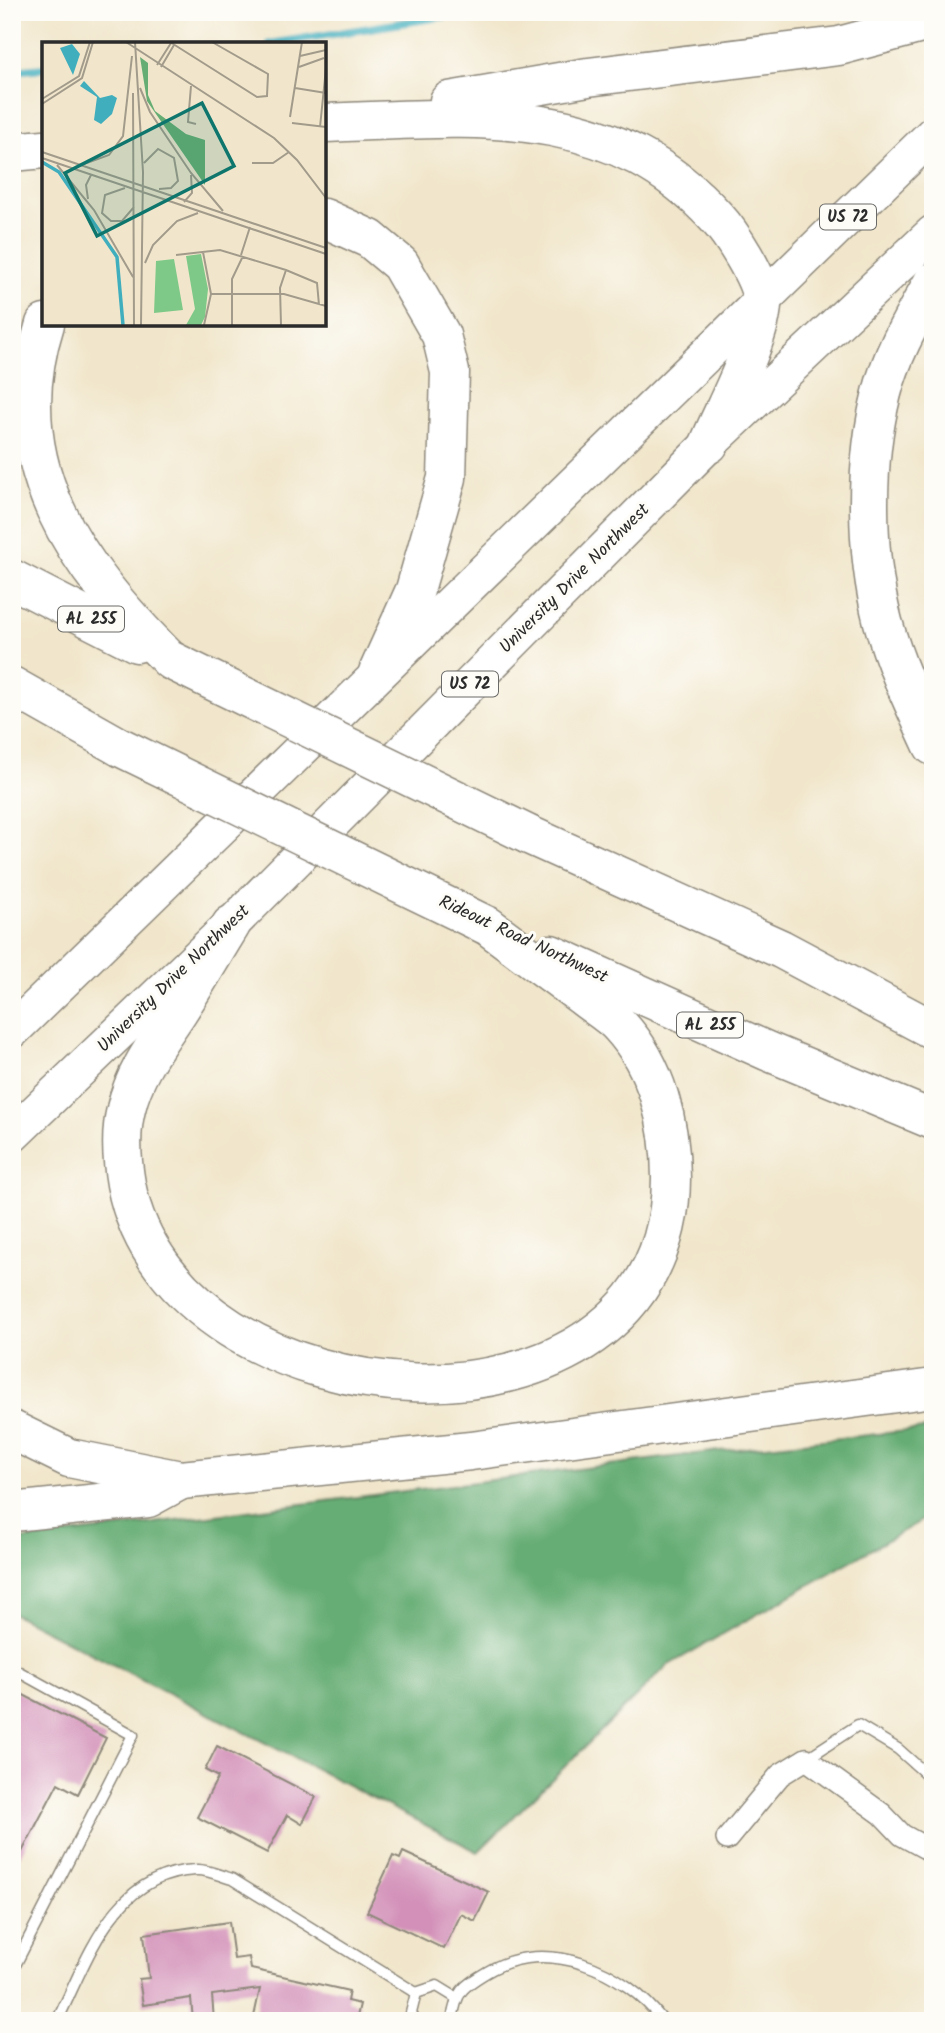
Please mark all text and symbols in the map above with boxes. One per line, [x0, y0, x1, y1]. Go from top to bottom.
inset map [42, 42, 326, 326]
road number: US 72 [820, 204, 876, 230]
street label: University Drive Northwest [493, 496, 658, 661]
road number: AL 255 [58, 606, 124, 632]
road number: US 72 [442, 671, 498, 696]
street label: Rideout Road Northwest [434, 888, 613, 992]
street label: University Drive Northwest [91, 897, 258, 1060]
road number: AL 255 [677, 1012, 743, 1037]

